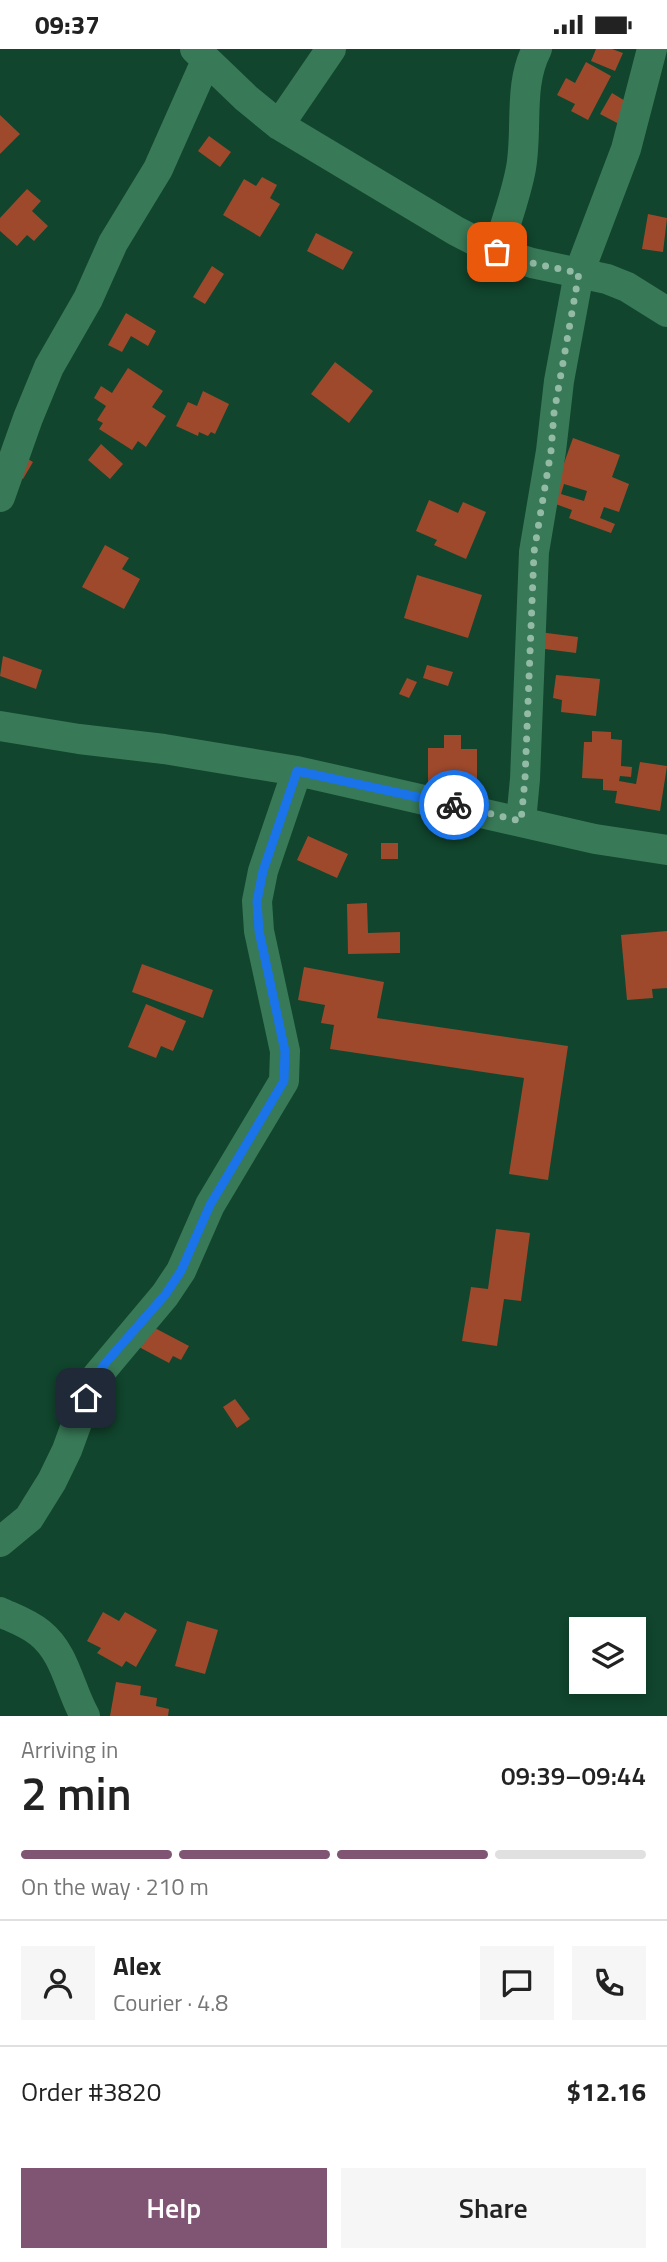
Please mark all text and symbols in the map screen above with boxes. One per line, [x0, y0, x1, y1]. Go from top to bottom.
text: 09:37 [35, 5, 100, 44]
pin [467, 222, 527, 282]
icon: bag [478, 233, 516, 271]
courier [419, 770, 489, 840]
icon: bike [435, 786, 473, 824]
pin [56, 1368, 116, 1428]
icon: home [67, 1379, 105, 1417]
map controls [569, 1617, 646, 1694]
button: layers [569, 1617, 646, 1694]
text: Arriving in [21, 1732, 118, 1767]
text: 09:39–09:44 [501, 1756, 646, 1795]
text: 2 min [21, 1758, 132, 1828]
text: On the way · 210 m [21, 1869, 209, 1904]
button: person [21, 1946, 95, 2020]
text: Alex [113, 1946, 161, 1985]
button: chat [480, 1946, 554, 2020]
button: phone [572, 1946, 646, 2020]
text: Courier · 4.8 [113, 1985, 228, 2020]
text: Order #3820 [21, 2072, 161, 2111]
text: $12.16 [567, 2072, 646, 2111]
button: Help [21, 2168, 327, 2248]
button: Share [341, 2168, 646, 2248]

